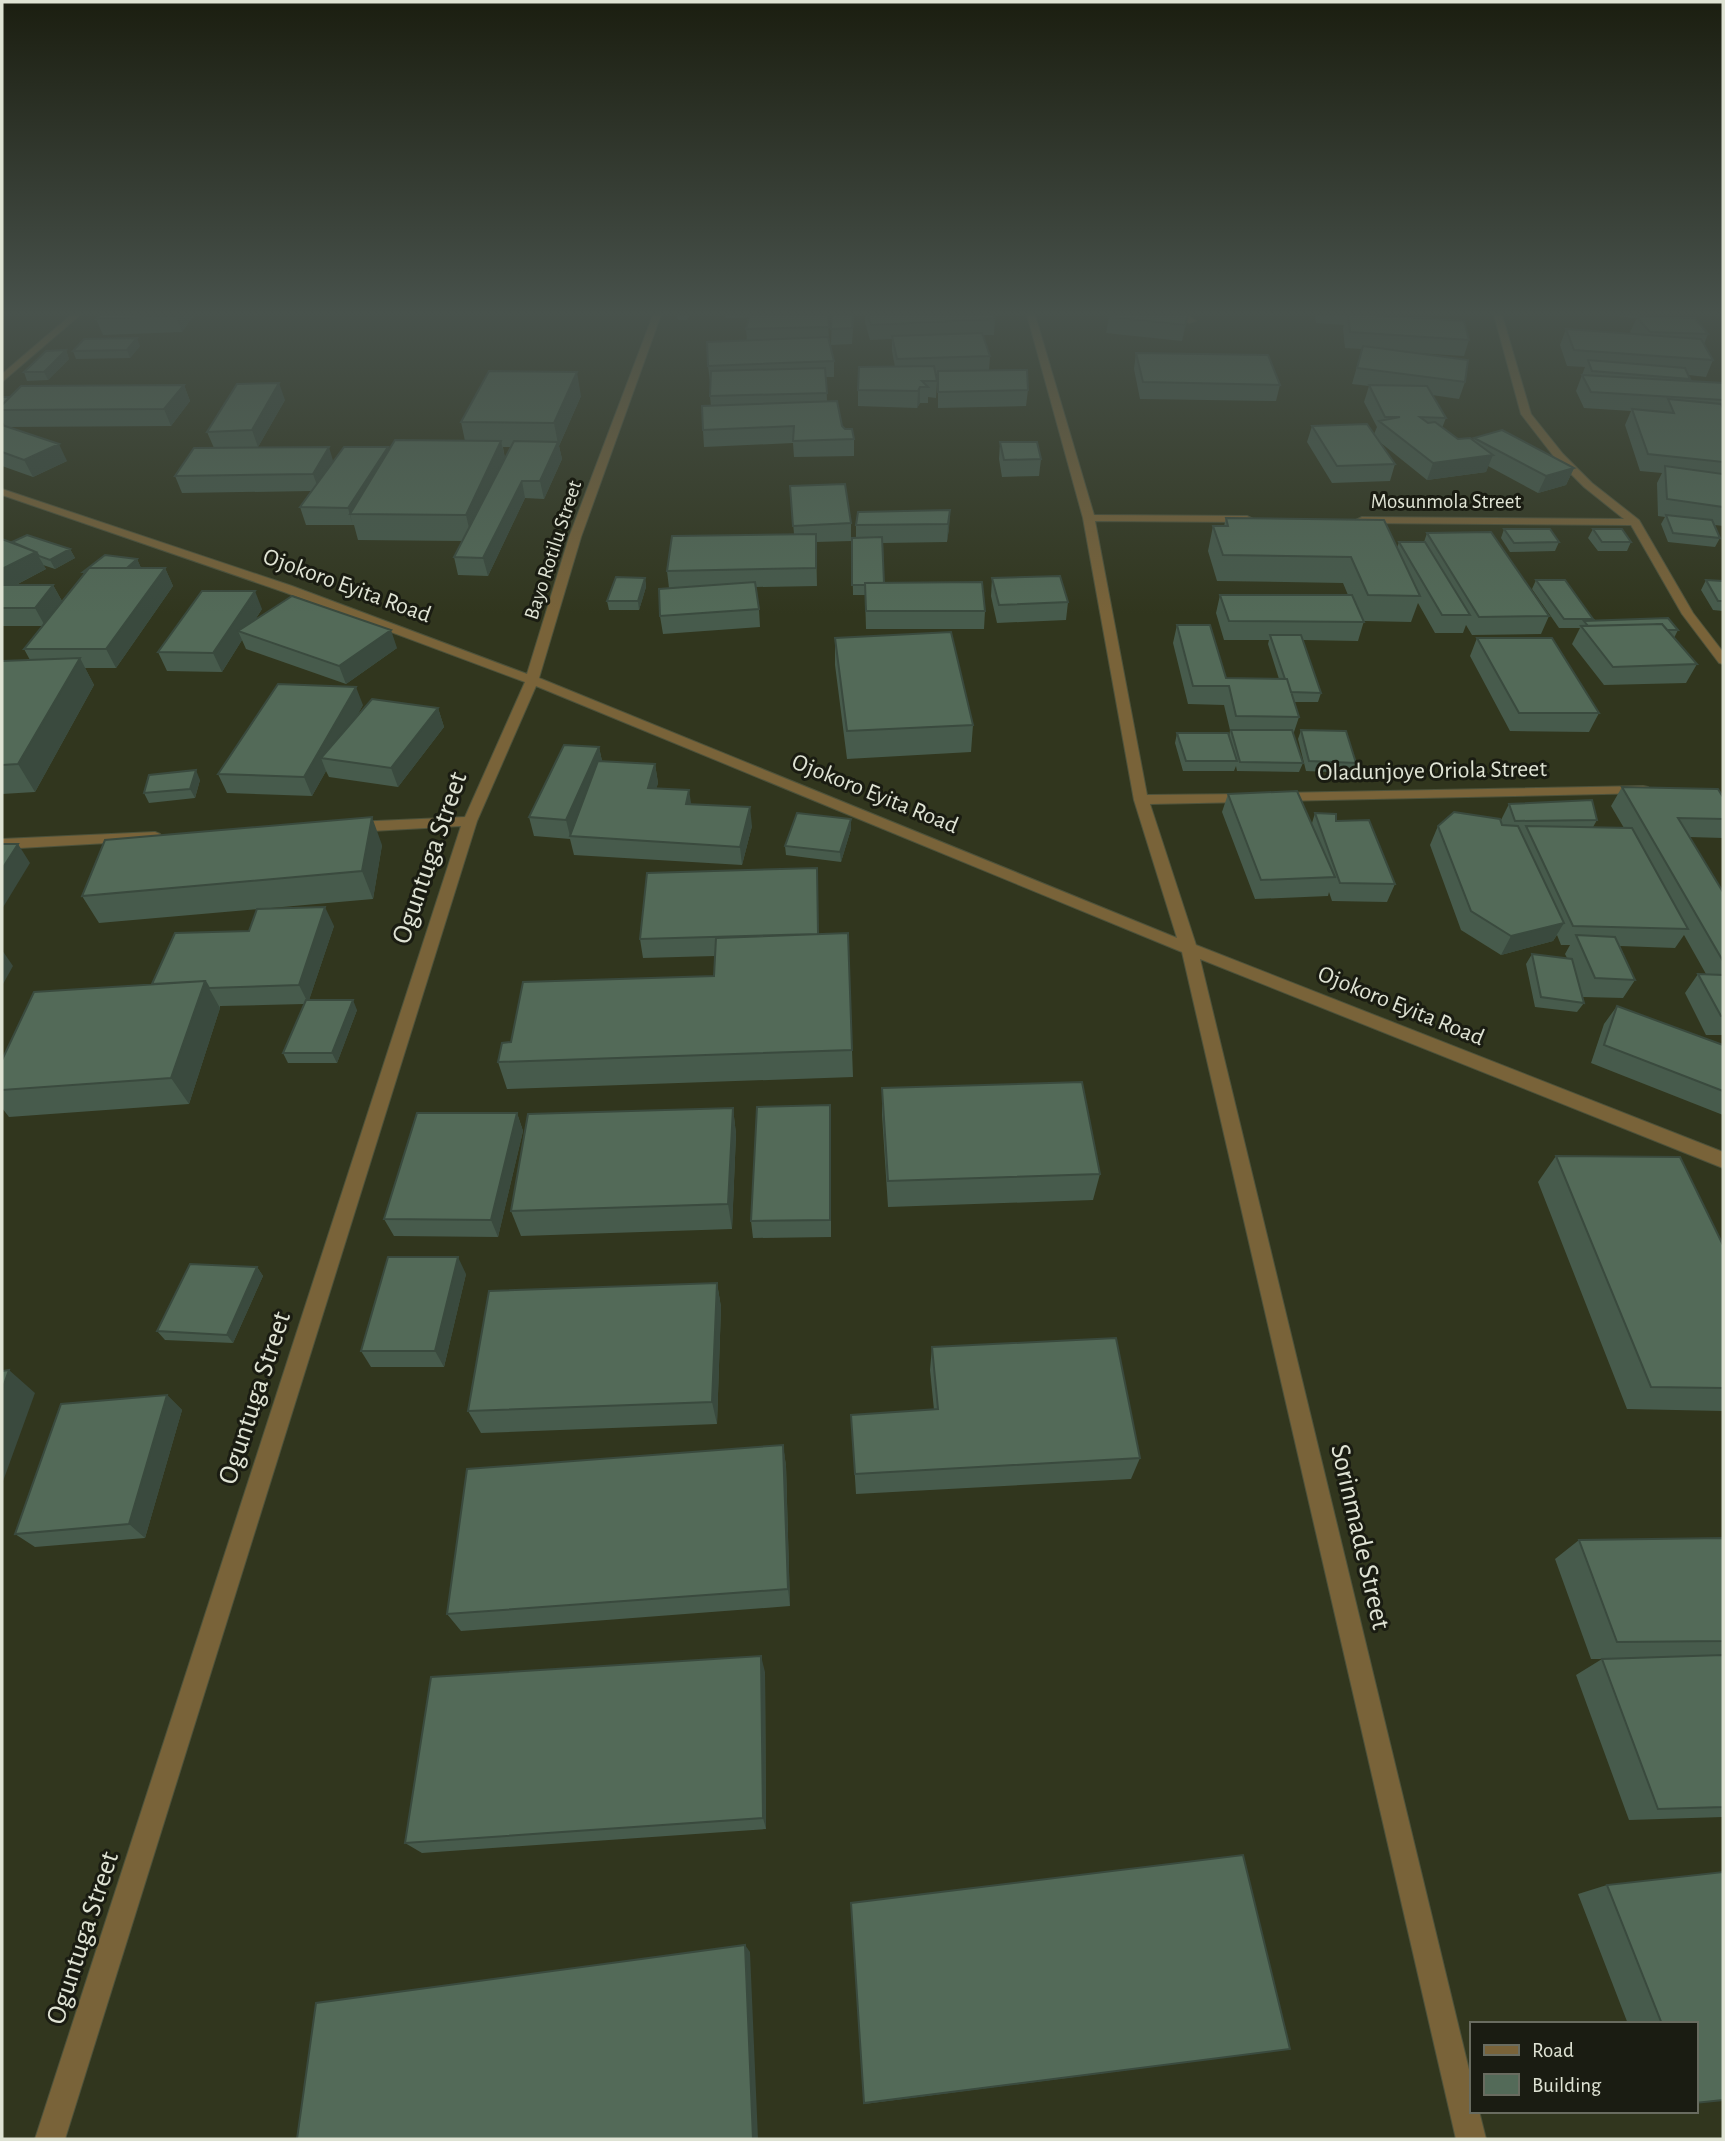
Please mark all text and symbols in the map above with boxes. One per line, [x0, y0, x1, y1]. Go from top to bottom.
street label: Bayo Rotilu Street [521, 478, 585, 622]
street label: Mosunmola Street [1371, 491, 1521, 512]
street label: Ojokoro Eyita Road [260, 544, 434, 628]
street label: Ojokoro Eyita Road [788, 750, 962, 838]
street label: Oladunjoye Oriola Street [1317, 757, 1547, 785]
street label: Oguntuga Street [387, 768, 473, 948]
street label: Ojokoro Eyita Road [1314, 962, 1488, 1050]
street label: Oguntuga Street [214, 1308, 296, 1488]
street label: Sorinmade Street [1325, 1442, 1395, 1632]
street label: Oguntuga Street [42, 1848, 124, 2028]
legend [1470, 2022, 1697, 2113]
text: Road [1532, 2040, 1574, 2061]
text: Building [1532, 2075, 1602, 2096]

